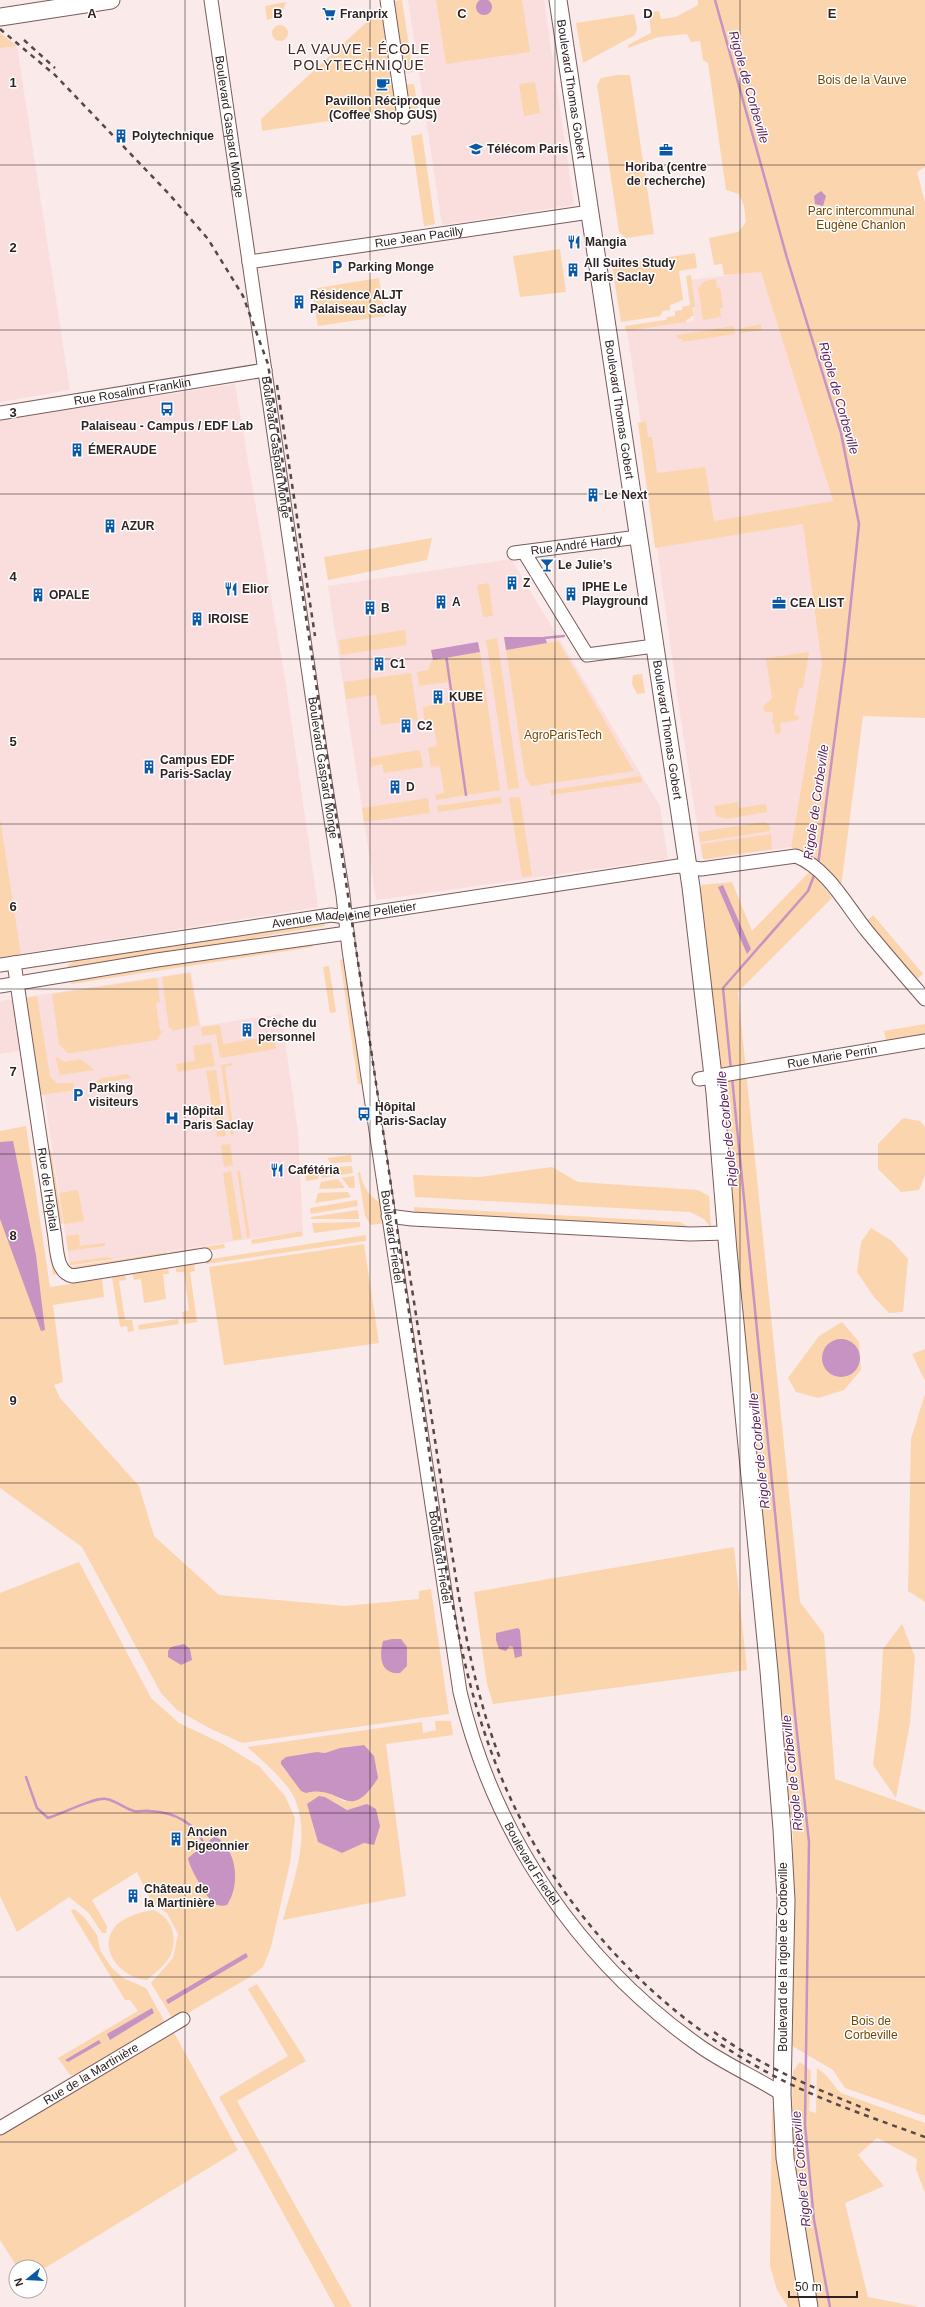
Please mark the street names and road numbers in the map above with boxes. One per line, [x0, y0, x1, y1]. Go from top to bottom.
street label: Boulevard Thomas Gobert [554, 18, 589, 160]
street label: Boulevard Gaspard Monge [212, 55, 247, 199]
street label: Rue Jean Pacilly [374, 224, 464, 250]
street label: Boulevard Thomas Gobert [602, 339, 637, 481]
street label: Rue Rosalind Franklin [73, 375, 192, 408]
street label: Boulevard Gaspard Monge [259, 375, 293, 520]
street label: Rue André Hardy [530, 532, 623, 558]
street label: Boulevard Thomas Gobert [650, 659, 685, 801]
street label: Boulevard Gaspard Monge [305, 696, 341, 840]
street label: Avenue Madeleine Pelletier [271, 899, 417, 931]
street label: Rue Marie Perrin [786, 1042, 878, 1071]
street label: Rue de l'Hôpital [35, 1147, 61, 1232]
street label: Boulevard Friedel [378, 1189, 406, 1284]
street label: Boulevard Friedel [426, 1510, 454, 1605]
street label: Boulevard Friedel [501, 1820, 562, 1908]
street label: Boulevard de la rigole de Corbeville [776, 1862, 790, 2052]
street label: Rue de la Martinière [41, 2040, 141, 2107]

